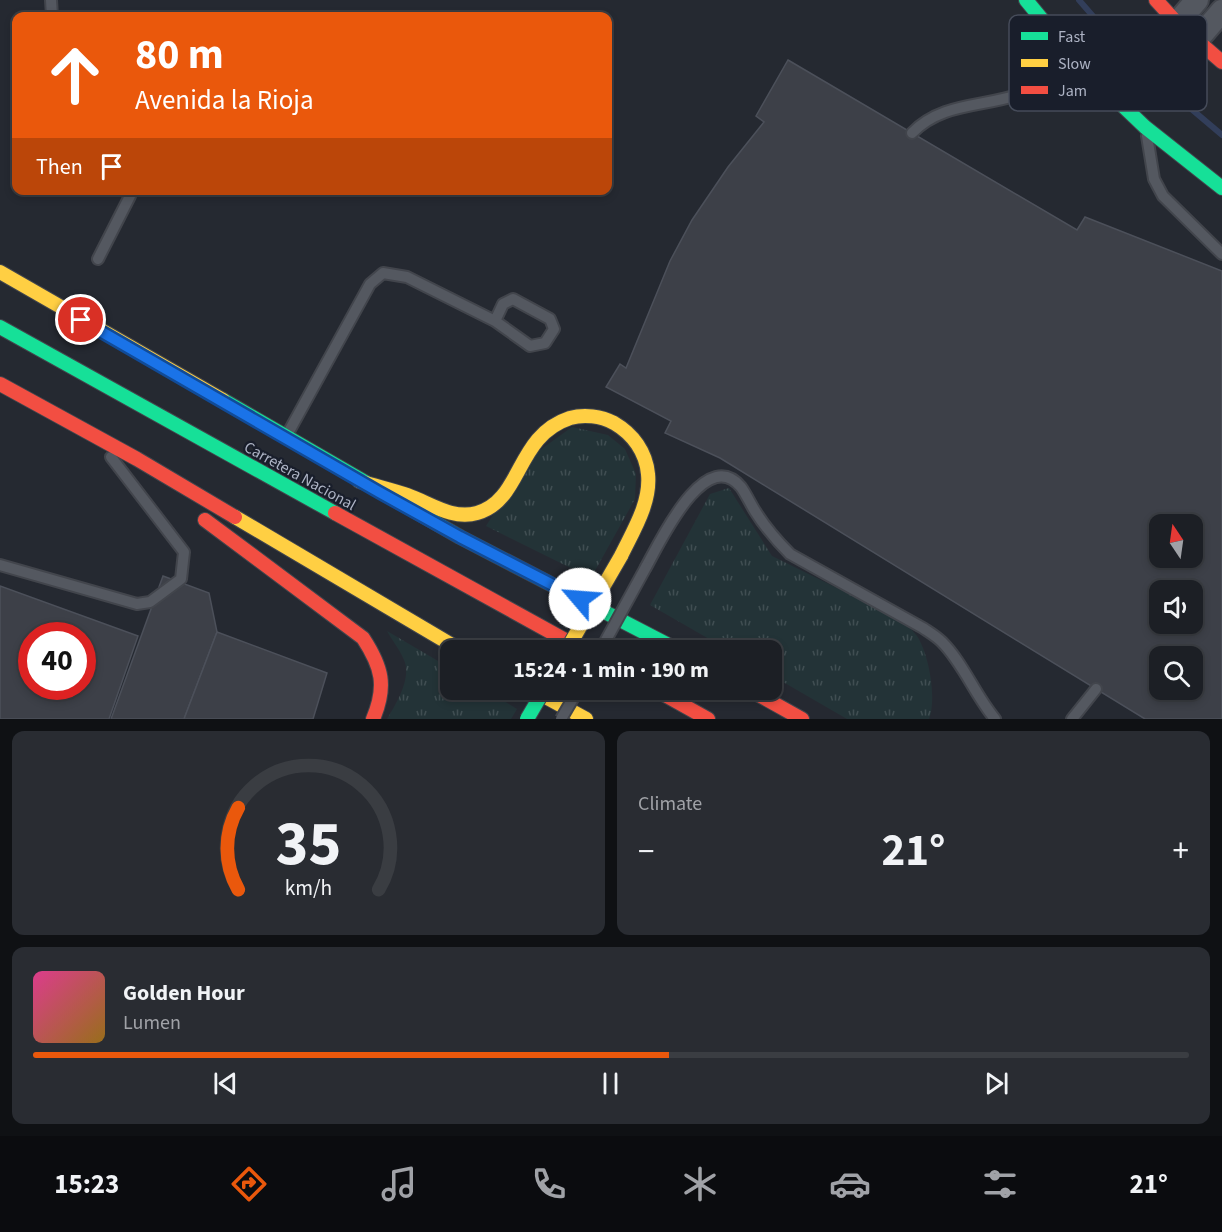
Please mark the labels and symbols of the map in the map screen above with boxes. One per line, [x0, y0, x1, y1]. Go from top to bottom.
legend [1009, 15, 1207, 111]
text: Fast [1058, 26, 1086, 48]
text: Slow [1058, 53, 1091, 75]
text: Jam [1058, 80, 1087, 102]
pin [55, 294, 106, 345]
street label: Carretera Nacional [240, 436, 360, 516]
north arrow [1149, 514, 1203, 568]
position arrow [548, 567, 612, 631]
speed limit sign: 40 [18, 622, 96, 700]

